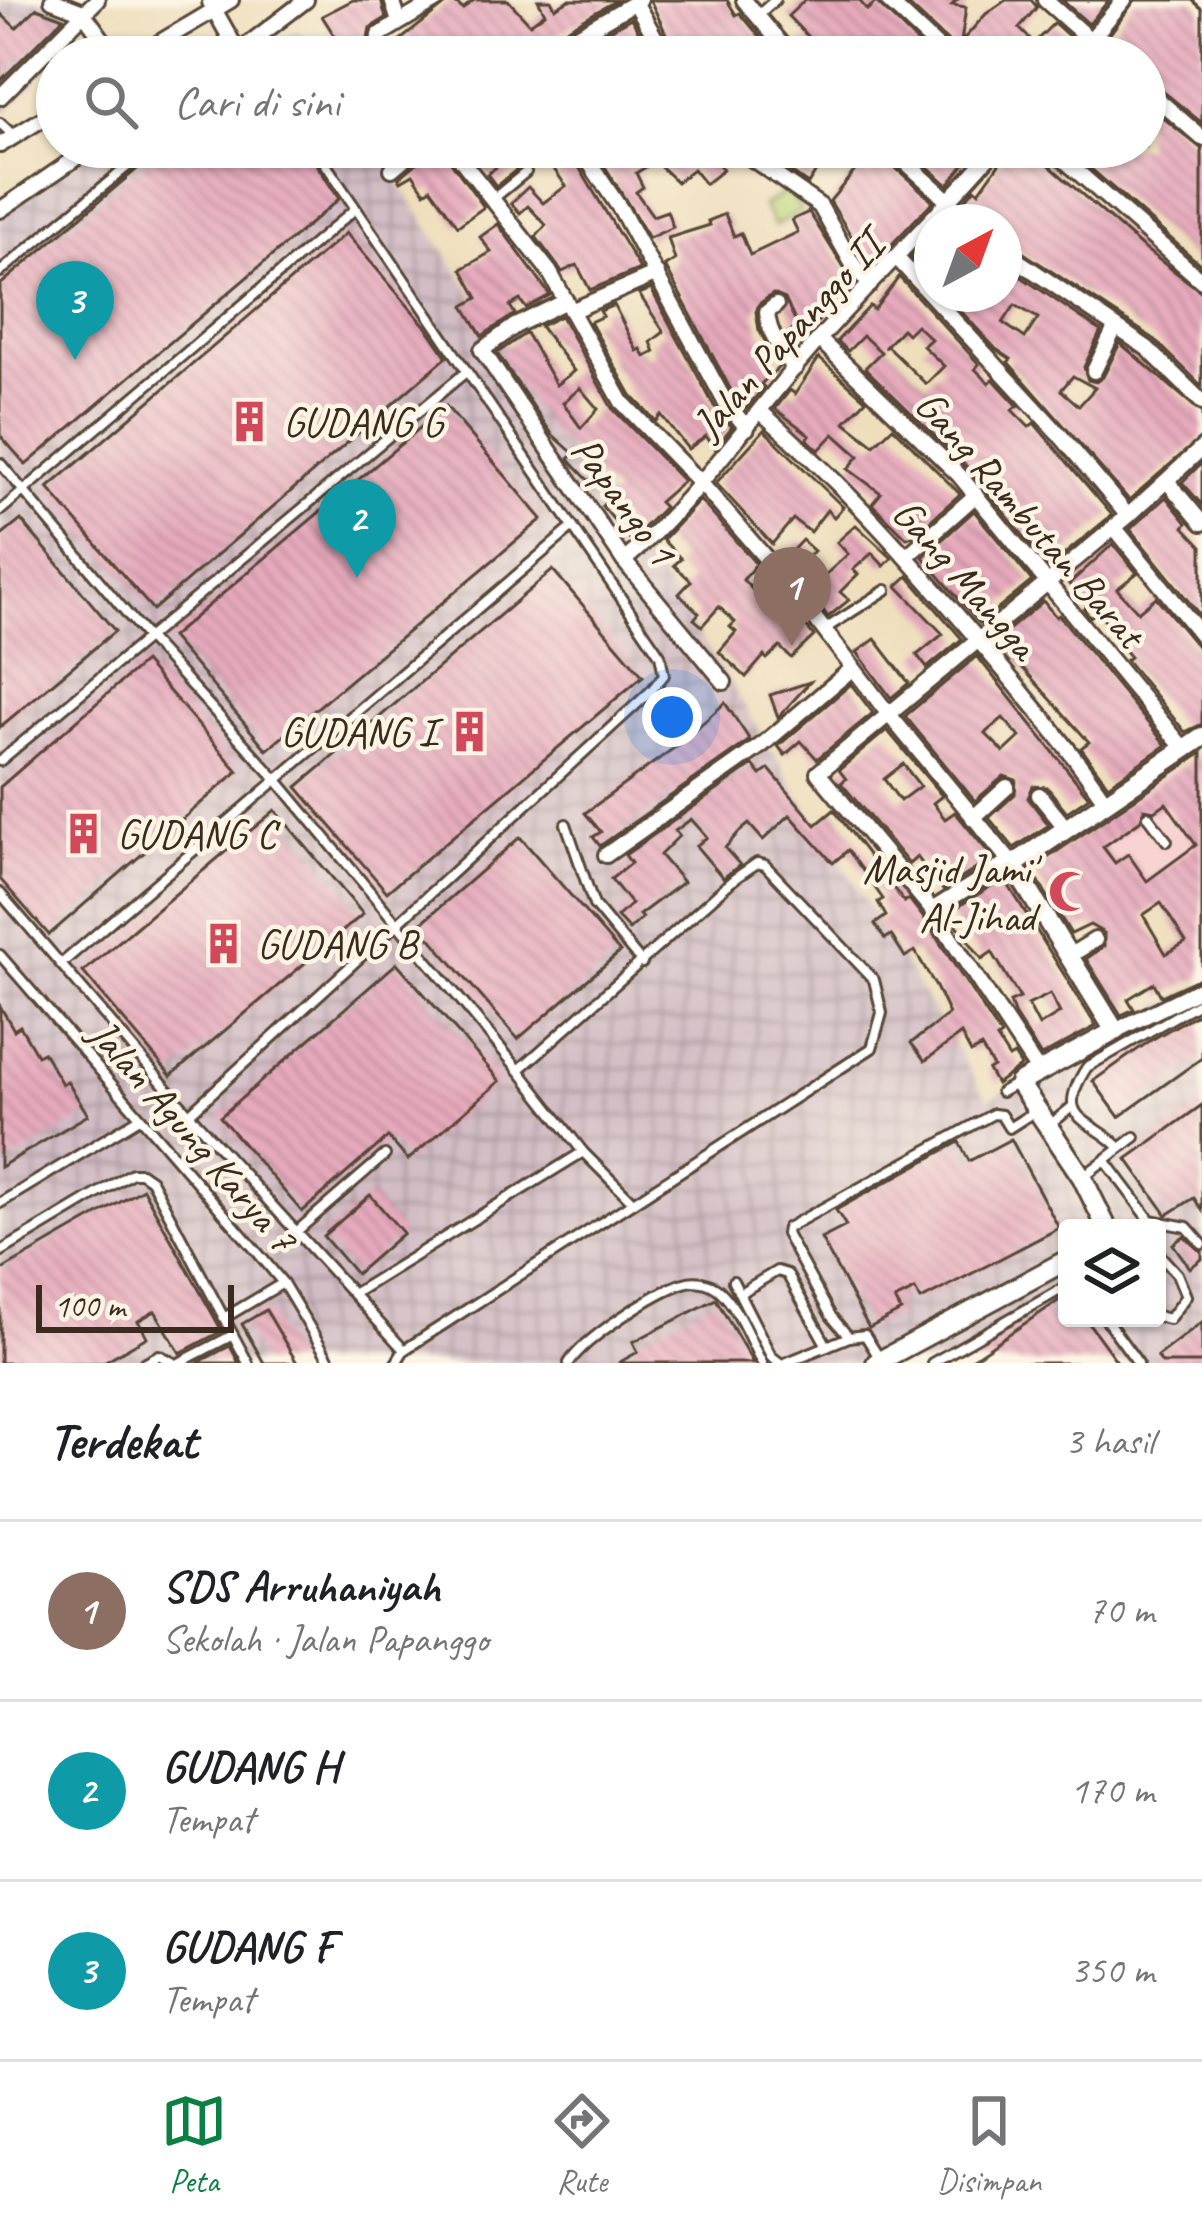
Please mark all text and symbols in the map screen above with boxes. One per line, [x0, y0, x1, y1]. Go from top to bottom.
search box [36, 36, 1166, 168]
icon: search [78, 69, 144, 135]
text: Cari di sini [174, 74, 340, 131]
north arrow [914, 204, 1022, 312]
street label: Jalan Papanggo II [680, 214, 901, 451]
pin: 3 [36, 261, 114, 360]
street label: Gang Rambutan Barat [904, 379, 1159, 662]
place label: GUDANG G [283, 396, 447, 449]
building icon: GUDANG G [226, 398, 272, 444]
street label: Papango 1 [559, 426, 690, 577]
pin: 2 [318, 479, 396, 578]
street label: Gang Mangga [881, 488, 1052, 673]
pin: 1 [753, 547, 831, 646]
your location [642, 687, 702, 747]
place label: GUDANG I [280, 706, 444, 759]
building icon: GUDANG I [447, 708, 493, 754]
place label: GUDANG C [117, 808, 282, 861]
building icon: GUDANG C [60, 810, 106, 856]
place label: Masjid Jami' Al-Jihad [863, 843, 1043, 944]
mosque icon: Masjid Jami' Al-Jihad [1046, 869, 1092, 915]
place label: GUDANG B [257, 918, 421, 971]
building icon: GUDANG B [200, 920, 246, 966]
street label: Jalan Agung Karya 7 [76, 1007, 310, 1265]
map controls [1058, 1219, 1166, 1327]
button: layers [1058, 1219, 1166, 1327]
scale bar [36, 1279, 234, 1332]
text: 100 m [54, 1285, 125, 1327]
text: Terdekat [48, 1409, 197, 1473]
text: 3 hasil [1065, 1417, 1154, 1466]
text: SDS Arruhaniyah [162, 1558, 440, 1615]
text: 1 [78, 1586, 96, 1635]
text: 70 m [1088, 1586, 1154, 1635]
text: Sekolah · Jalan Papanggo [162, 1615, 488, 1664]
text: GUDANG H [162, 1738, 338, 1795]
text: 2 [78, 1766, 96, 1815]
text: 170 m [1070, 1766, 1154, 1815]
text: Tempat [162, 1795, 254, 1844]
text: GUDANG F [162, 1918, 334, 1975]
text: 3 [78, 1946, 96, 1995]
text: 350 m [1070, 1946, 1154, 1995]
text: Tempat [162, 1975, 254, 2024]
tab: Peta [161, 2088, 227, 2202]
tab: Rute [549, 2088, 615, 2202]
tab: Disimpan [937, 2088, 1041, 2202]

